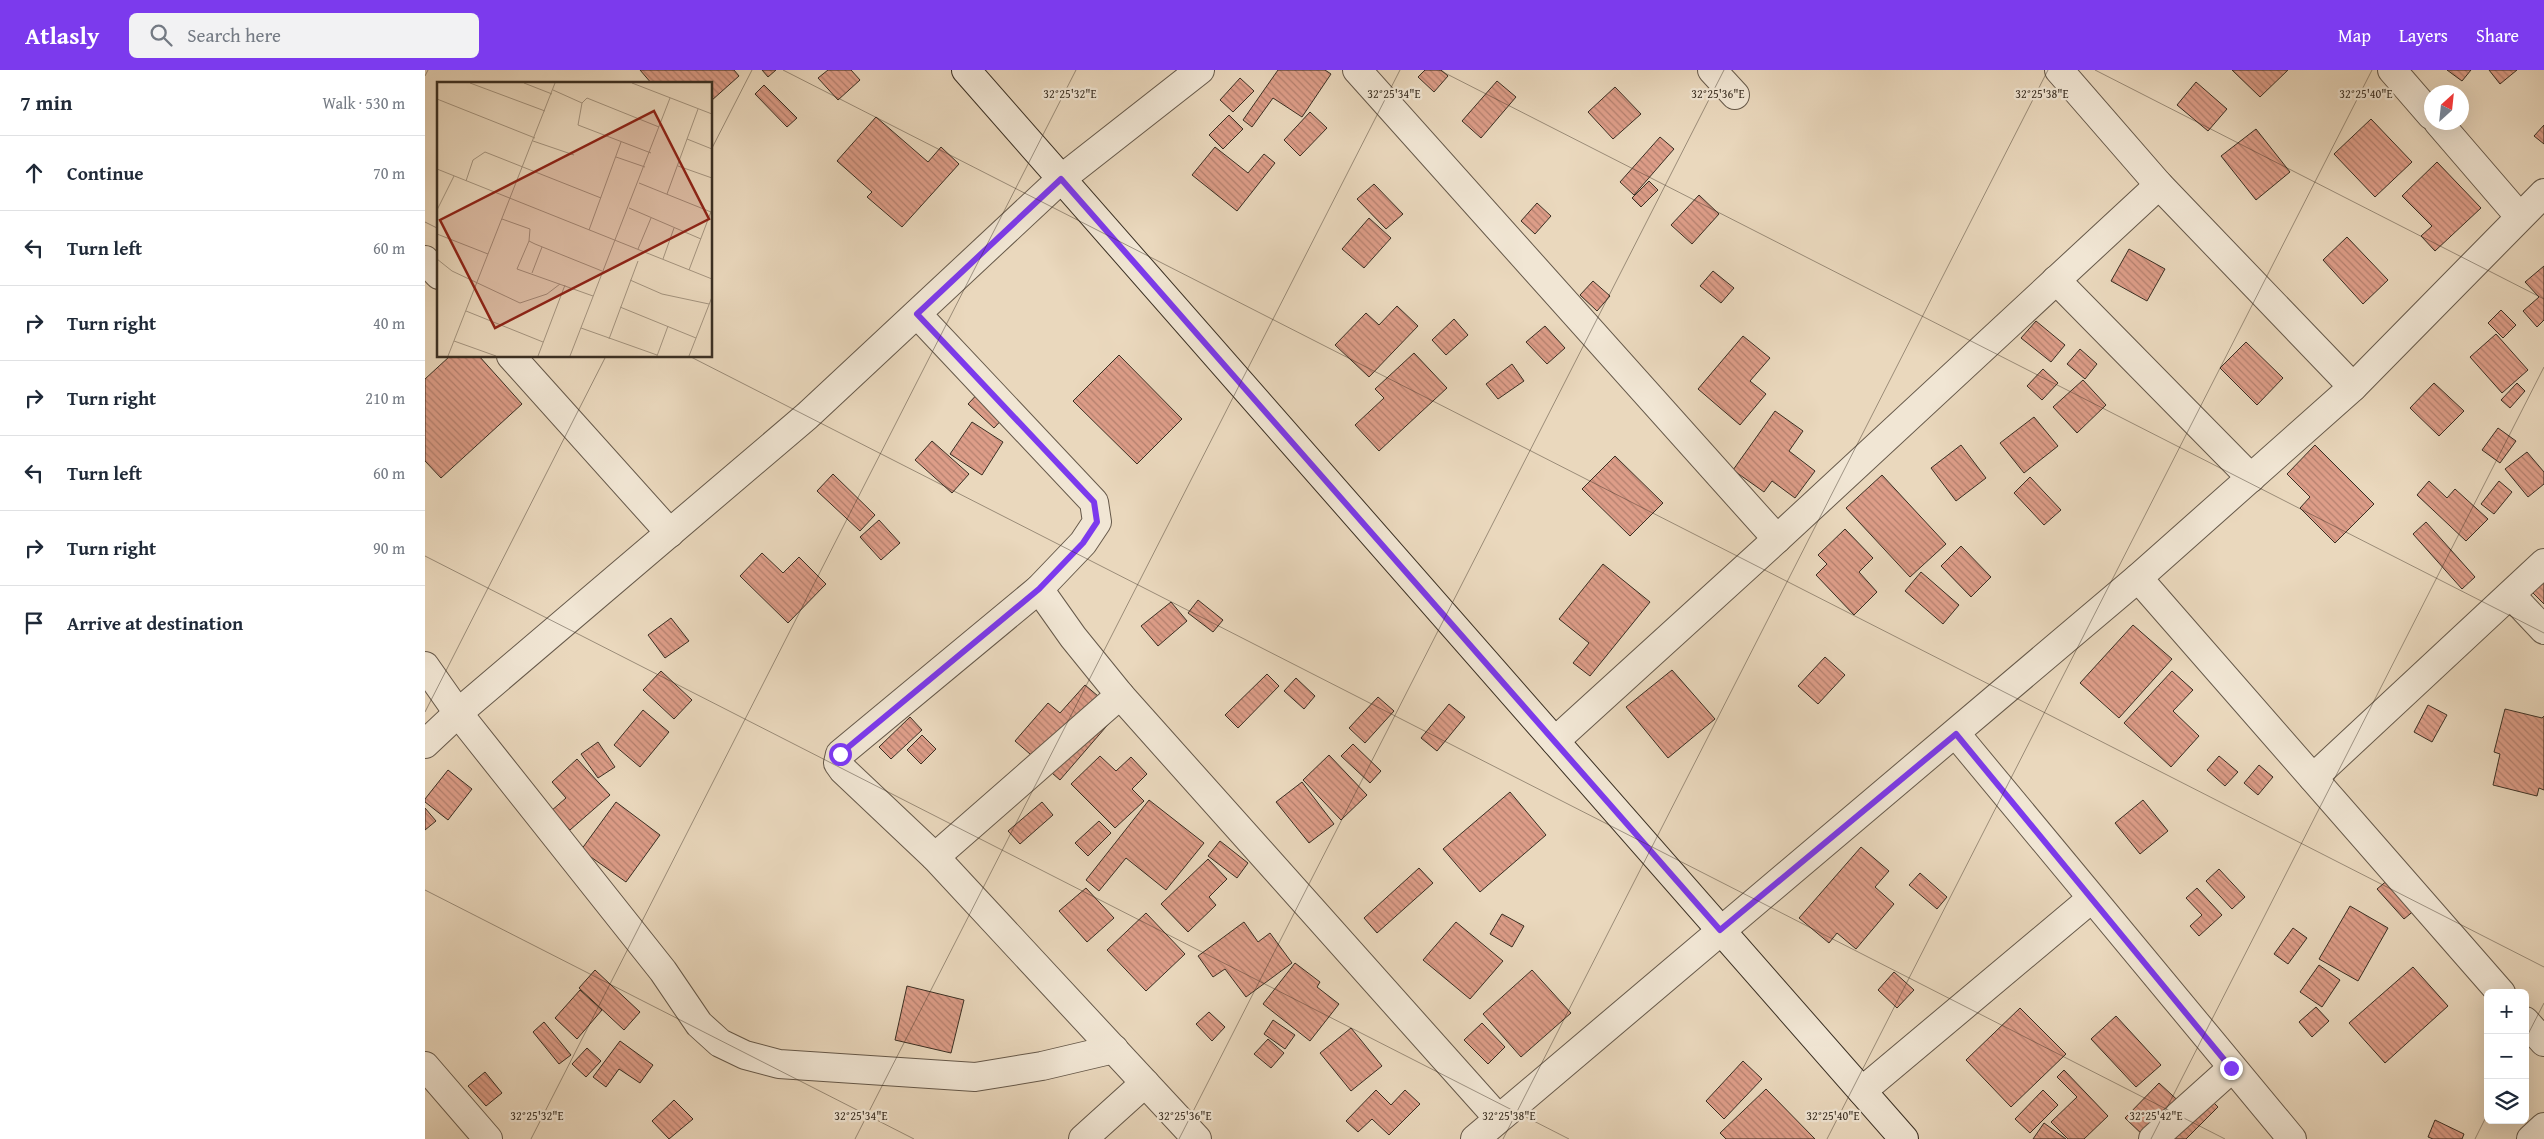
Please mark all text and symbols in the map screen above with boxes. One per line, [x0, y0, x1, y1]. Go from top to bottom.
search box [129, 13, 479, 58]
text: Atlasly [25, 18, 99, 53]
icon: search [147, 21, 175, 49]
text: Search here [187, 21, 281, 49]
text: Map [2338, 22, 2371, 49]
text: Layers [2399, 22, 2448, 49]
text: Share [2476, 22, 2519, 49]
inset map [437, 82, 713, 358]
text: 32°25'32"E [1043, 85, 1097, 102]
text: 32°25'34"E [1367, 85, 1421, 102]
text: 32°25'36"E [1691, 85, 1745, 102]
text: 32°25'38"E [2015, 85, 2069, 102]
text: 32°25'40"E [2339, 85, 2393, 102]
north arrow [2424, 85, 2469, 130]
text: 7 min [20, 87, 72, 118]
text: Walk · 530 m [322, 91, 405, 115]
icon: ahead [20, 159, 48, 187]
text: Continue [67, 159, 144, 187]
text: 70 m [373, 161, 405, 185]
icon: left [20, 234, 48, 262]
text: Turn left [67, 234, 142, 262]
text: 60 m [373, 236, 405, 260]
icon: right [20, 309, 48, 337]
text: Turn right [67, 309, 156, 337]
text: 40 m [373, 311, 405, 335]
icon: right [20, 384, 48, 412]
text: Turn right [67, 384, 156, 412]
text: 210 m [365, 386, 405, 410]
icon: left [20, 459, 48, 487]
text: Turn left [67, 459, 142, 487]
text: 60 m [373, 461, 405, 485]
icon: right [20, 534, 48, 562]
text: Turn right [67, 534, 156, 562]
text: 90 m [373, 536, 405, 560]
icon: arrive [20, 609, 48, 637]
text: Arrive at destination [67, 609, 243, 637]
route start [829, 743, 852, 766]
map controls [2484, 989, 2529, 1124]
button: + [2484, 989, 2529, 1034]
button: − [2484, 1034, 2529, 1079]
route end [2220, 1057, 2243, 1080]
button: layers [2484, 1079, 2529, 1124]
text: 32°25'32"E [510, 1107, 564, 1124]
text: 32°25'34"E [834, 1107, 888, 1124]
text: 32°25'36"E [1158, 1107, 1212, 1124]
text: 32°25'38"E [1482, 1107, 1536, 1124]
text: 32°25'40"E [1806, 1107, 1860, 1124]
text: 32°25'42"E [2129, 1107, 2183, 1124]

